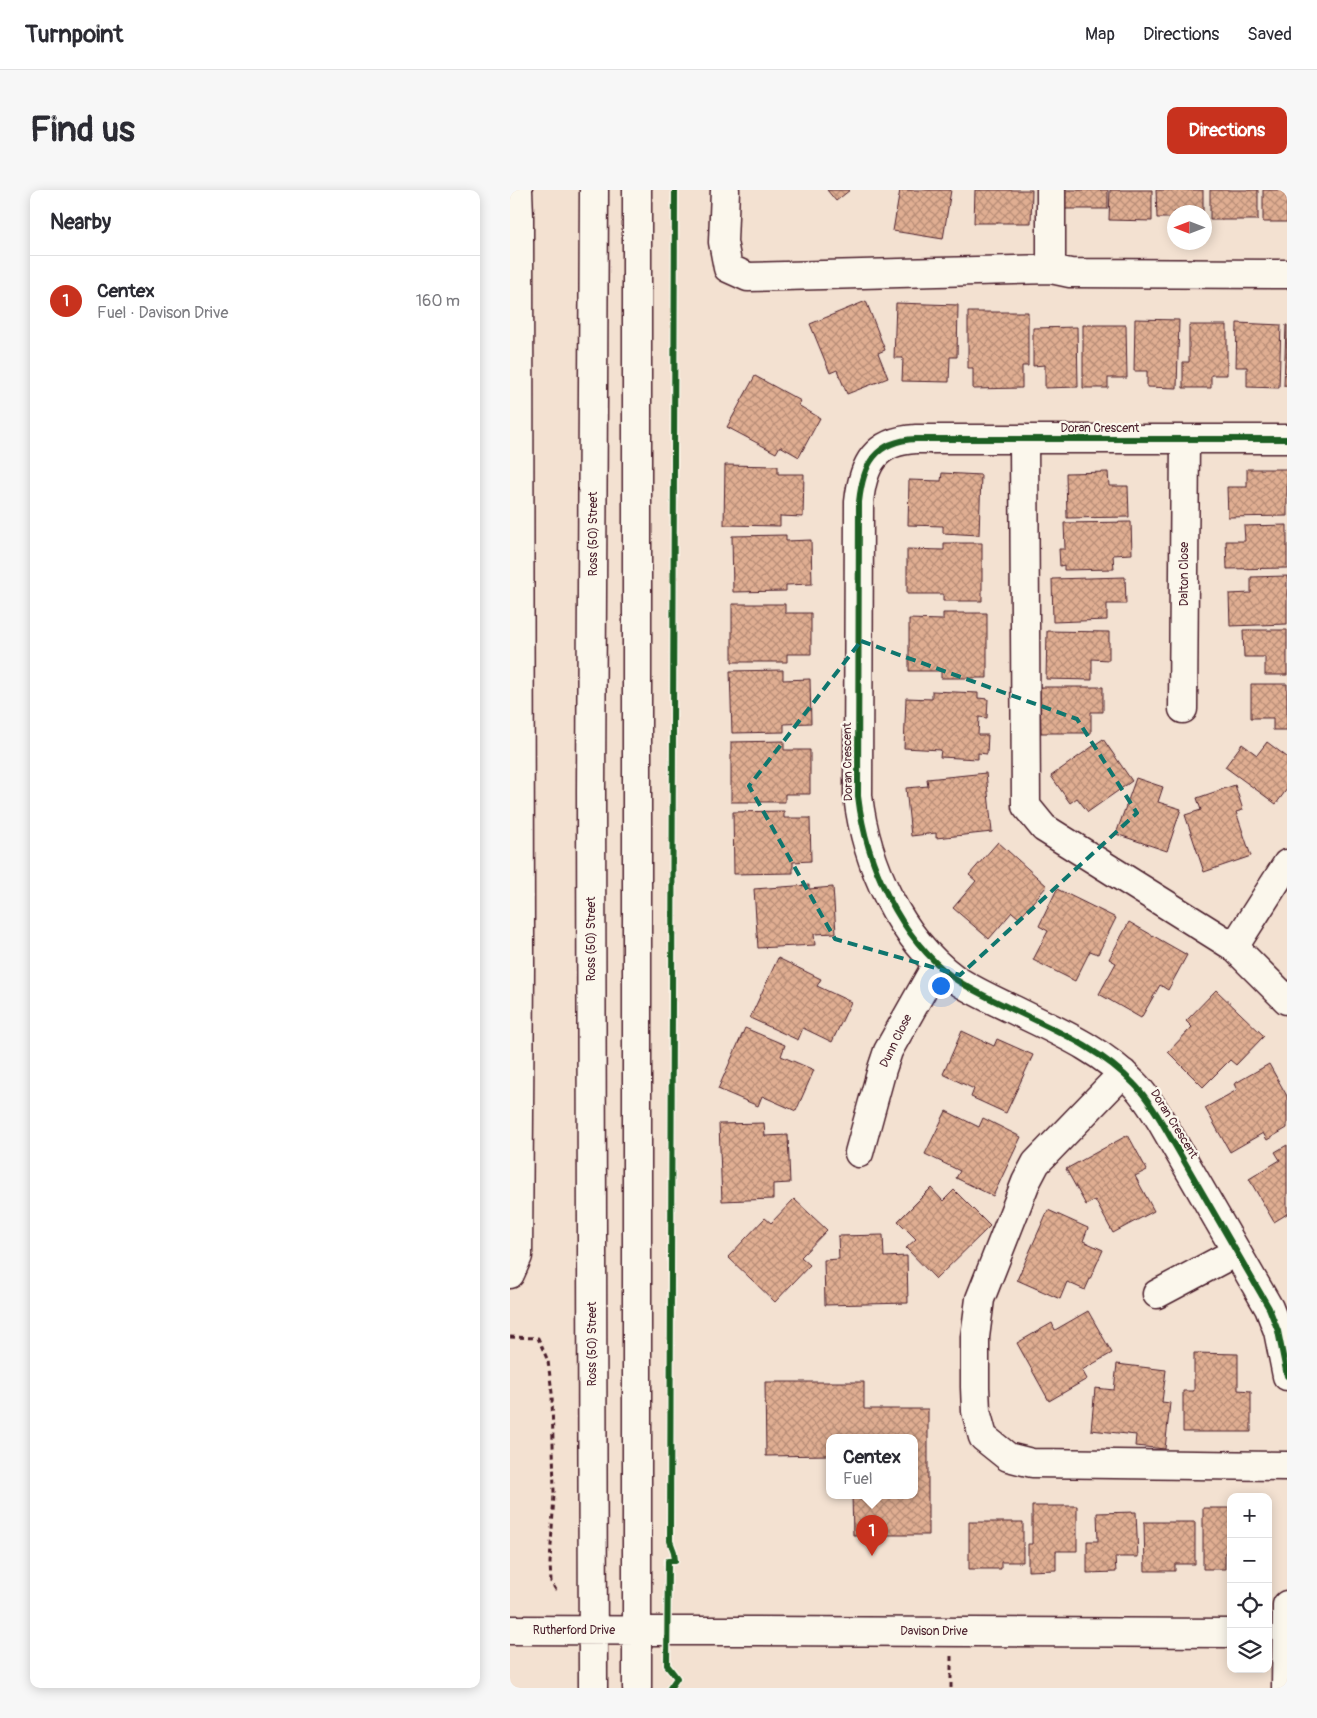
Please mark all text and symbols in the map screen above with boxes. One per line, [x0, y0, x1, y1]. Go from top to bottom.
text: Turnpoint [25, 20, 123, 49]
text: Map [1085, 23, 1115, 46]
text: Directions [1143, 23, 1219, 46]
text: Saved [1247, 23, 1292, 46]
button: Directions [1167, 107, 1287, 154]
text: Find us [30, 108, 135, 152]
north arrow [1167, 205, 1212, 250]
text: Nearby [50, 209, 111, 236]
text: Centex [97, 279, 155, 303]
text: 1 [63, 291, 69, 311]
text: 160 m [416, 291, 460, 311]
text: Fuel · Davison Drive [97, 303, 228, 323]
street label: Doran Crescent [1061, 421, 1140, 436]
street label: Ross (50) Street [586, 492, 601, 576]
street label: Dalton Close [1177, 542, 1192, 606]
street label: Doran Crescent [840, 722, 856, 802]
street label: Ross (50) Street [584, 897, 599, 981]
your location [928, 973, 954, 999]
street label: Dunn Close [877, 1012, 915, 1070]
street label: Doran Crescent [1147, 1087, 1201, 1162]
street label: Ross (50) Street [585, 1302, 600, 1386]
popup [826, 1434, 918, 1499]
text: Centex [843, 1445, 901, 1469]
text: Fuel [843, 1469, 872, 1489]
map controls [1227, 1493, 1272, 1673]
button: + [1227, 1493, 1272, 1538]
pin: 1 [856, 1515, 888, 1556]
button: − [1227, 1538, 1272, 1583]
button: locate [1227, 1583, 1272, 1628]
street label: Rutherford Drive [533, 1623, 615, 1638]
street label: Davison Drive [900, 1624, 968, 1639]
button: layers [1227, 1628, 1272, 1673]

